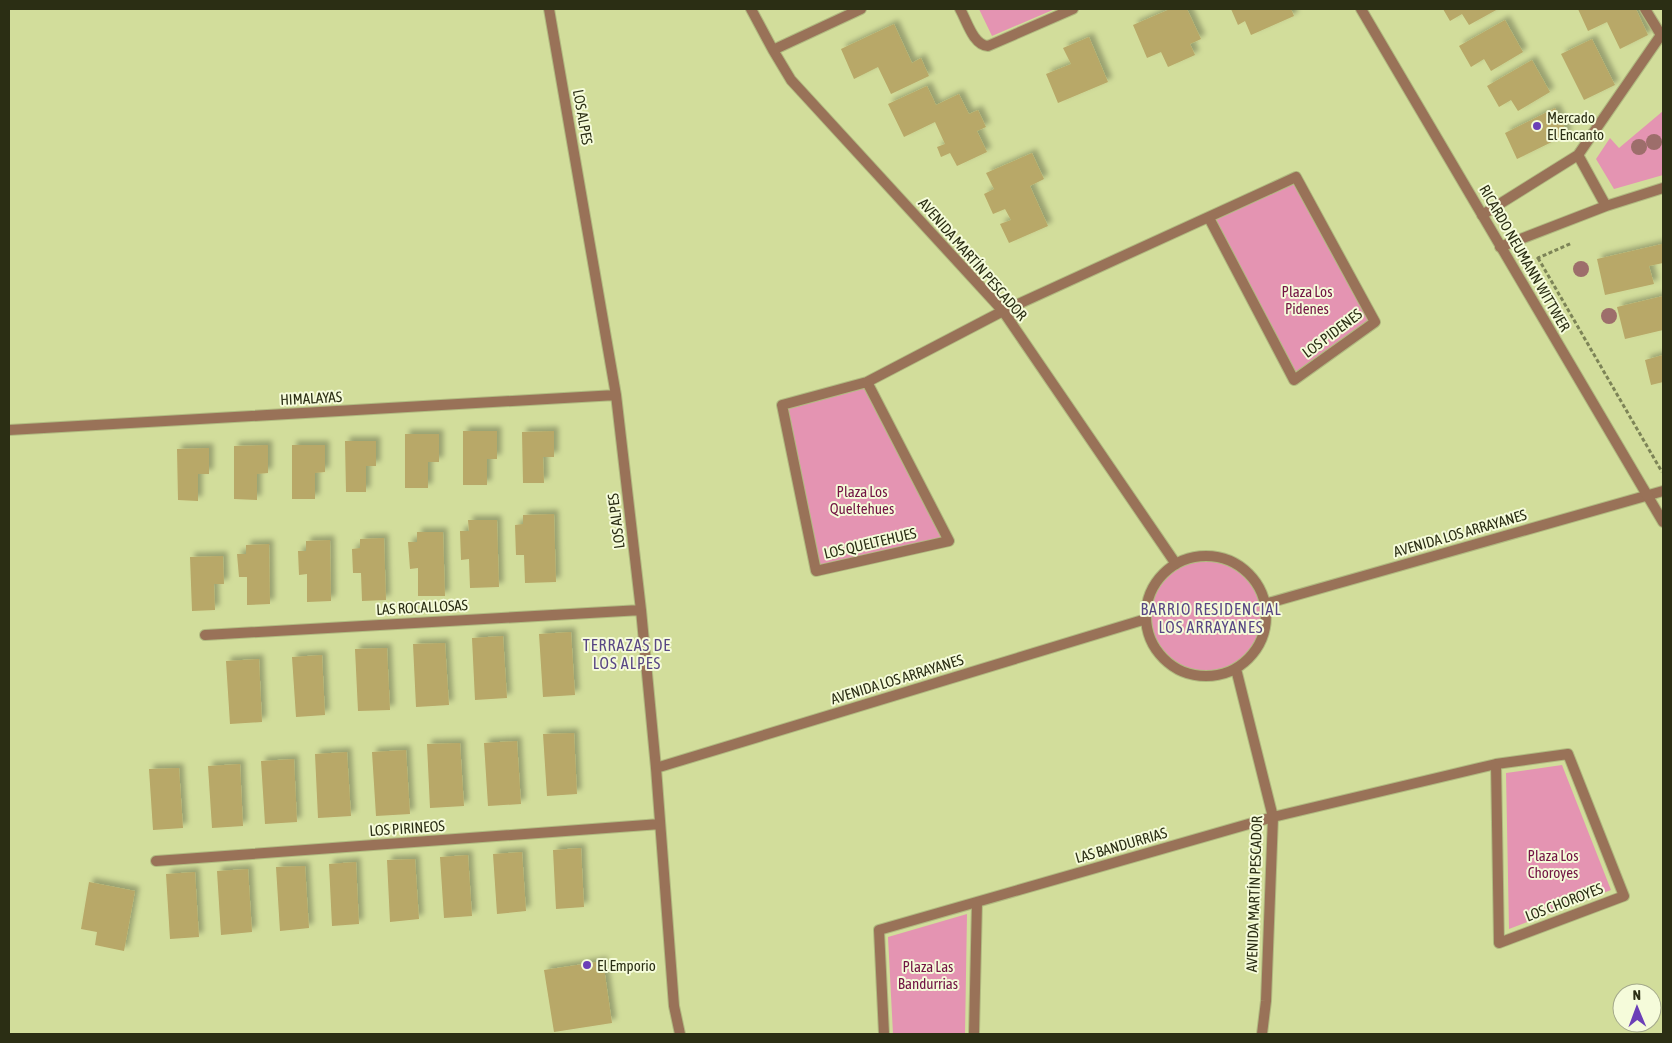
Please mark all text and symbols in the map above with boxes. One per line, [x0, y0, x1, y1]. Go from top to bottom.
street label: LOS ALPES [570, 88, 596, 146]
place label: Mercado El Encanto [1547, 109, 1604, 143]
marker: Mercado El Encanto [1531, 120, 1543, 132]
street label: RICARDO NEUMANN WITTWER [1476, 182, 1574, 335]
street label: AVENIDA MARTÍN PESCADOR [915, 194, 1031, 324]
park label: Plaza Los Pidenes [1282, 283, 1332, 317]
street label: LOS PIDENES [1299, 305, 1365, 361]
street label: HIMALAYAS [280, 388, 342, 408]
park label: Plaza Los Queltehues [830, 483, 894, 517]
street label: LOS ALPES [604, 492, 628, 550]
street label: AVENIDA LOS ARRAYANES [1391, 506, 1529, 560]
street label: LOS QUELTEHUES [822, 524, 918, 562]
street label: LAS ROCALLOSAS [376, 596, 468, 618]
district label: BARRIO RESIDENCIAL LOS ARRAYANES [1140, 600, 1282, 636]
district label: TERRAZAS DE LOS ALPES [583, 636, 671, 672]
street label: AVENIDA LOS ARRAYANES [829, 651, 965, 707]
street label: AVENIDA MARTÍN PESCADOR [1243, 815, 1265, 972]
street label: LOS PIRINEOS [369, 817, 445, 839]
street label: LAS BANDURRIAS [1073, 824, 1169, 866]
park label: Plaza Los Choroyes [1528, 847, 1578, 881]
street label: LOS CHOROYES [1523, 879, 1605, 925]
place label: El Emporio [597, 957, 656, 974]
park label: Plaza Las Bandurrias [898, 958, 958, 992]
marker: El Emporio [581, 959, 593, 971]
north arrow [1612, 983, 1662, 1033]
text: N [1633, 987, 1641, 1003]

